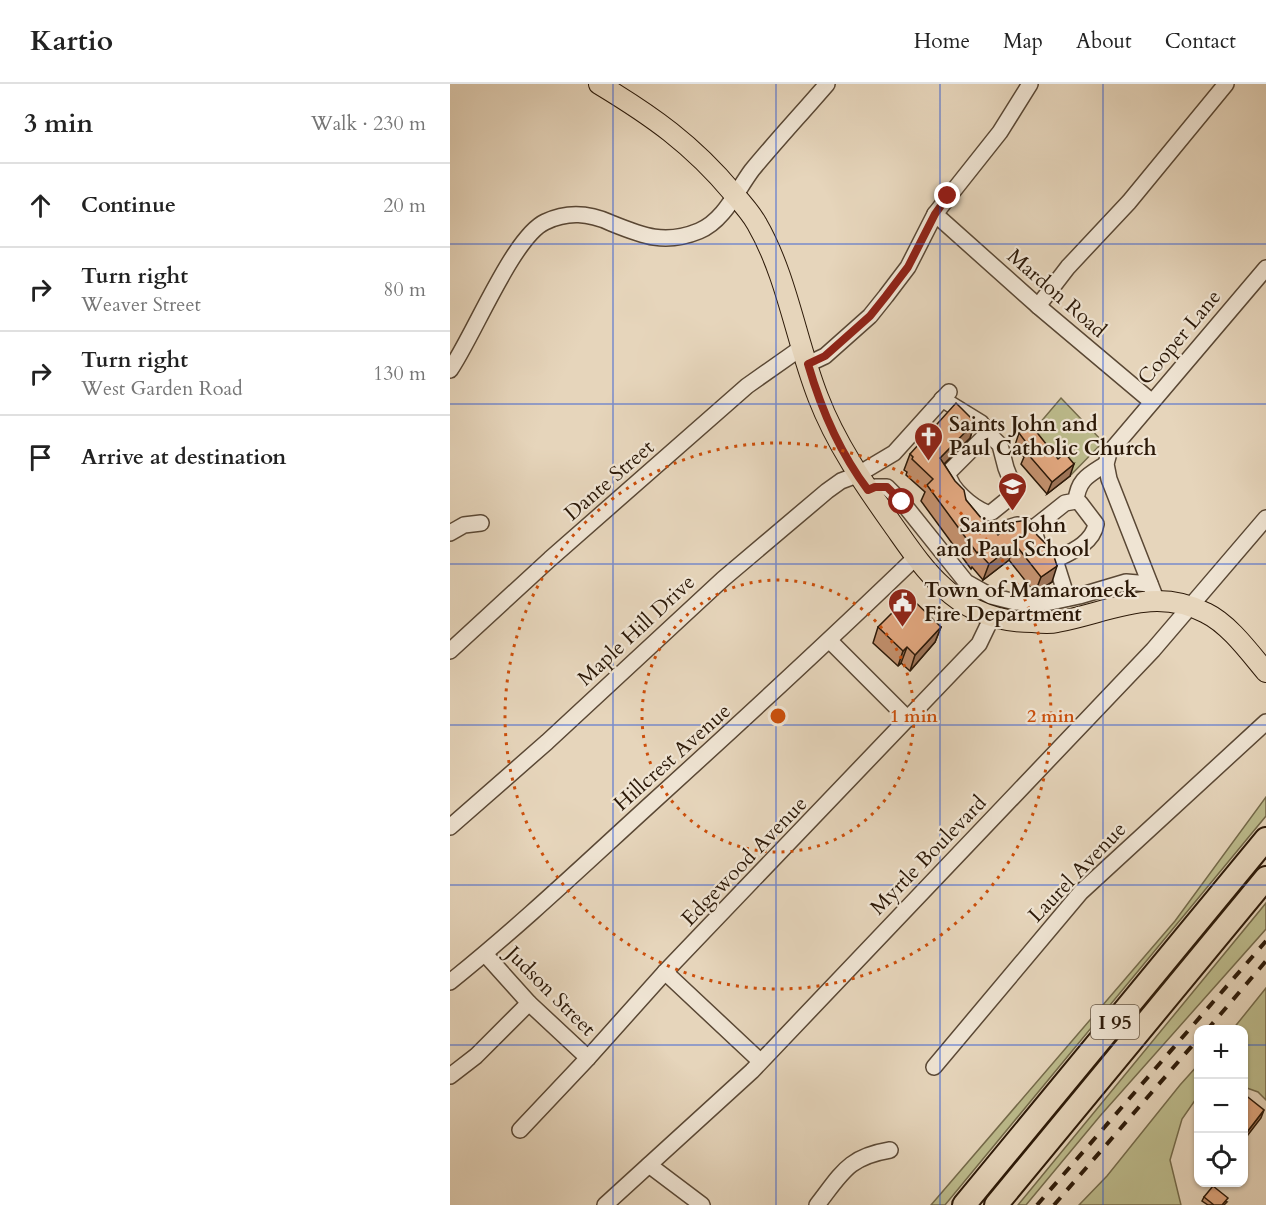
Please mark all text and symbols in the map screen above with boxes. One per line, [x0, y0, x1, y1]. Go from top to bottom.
text: Kartio [30, 22, 113, 60]
text: Home [914, 27, 970, 56]
text: Map [1003, 27, 1043, 56]
text: About [1076, 27, 1132, 56]
text: Contact [1165, 27, 1236, 56]
text: 3 min [24, 106, 93, 141]
text: Walk · 230 m [311, 110, 426, 137]
route end [934, 182, 960, 208]
icon: ahead [24, 189, 57, 222]
text: Continue [81, 190, 176, 220]
text: 20 m [383, 192, 426, 219]
street label: Mardon Road [1001, 242, 1113, 345]
text: Turn right [81, 261, 188, 291]
icon: right [24, 273, 57, 306]
text: 80 m [383, 276, 426, 303]
street label: Cooper Lane [1131, 284, 1228, 391]
text: Weaver Street [81, 291, 201, 318]
text: Turn right [81, 345, 188, 375]
icon: right [24, 357, 57, 390]
text: 130 m [373, 360, 426, 387]
text: West Garden Road [81, 375, 243, 402]
place label: Saints John and Paul Catholic Church [949, 410, 1157, 463]
church icon: Saints John and Paul Catholic Church [912, 420, 944, 462]
street label: Dante Street [558, 433, 661, 528]
icon: arrive [24, 441, 57, 474]
text: Arrive at destination [81, 442, 286, 472]
school or university icon: Saints John and Paul School [997, 470, 1029, 512]
route start [888, 488, 914, 514]
place label: Saints John and Paul School [936, 511, 1090, 564]
street label: Maple Hill Drive [571, 568, 701, 693]
place label: Town of Mamaroneck Fire Department [924, 576, 1137, 629]
public building icon: Town of Mamaroneck Fire Department [887, 586, 919, 628]
street label: Hillcrest Avenue [608, 697, 737, 818]
text: 1 min [890, 704, 938, 729]
text: 2 min [1027, 704, 1075, 729]
centre of rings [768, 706, 788, 726]
street label: Myrtle Boulevard [864, 789, 993, 922]
street label: Edgewood Avenue [675, 790, 814, 933]
street label: Laurel Avenue [1022, 816, 1133, 929]
street label: Judson Street [497, 938, 602, 1043]
road number: I 95 [1091, 1005, 1139, 1039]
map controls [1194, 1025, 1248, 1187]
button: + [1194, 1025, 1248, 1079]
button: − [1194, 1079, 1248, 1133]
button: locate [1194, 1133, 1248, 1187]

